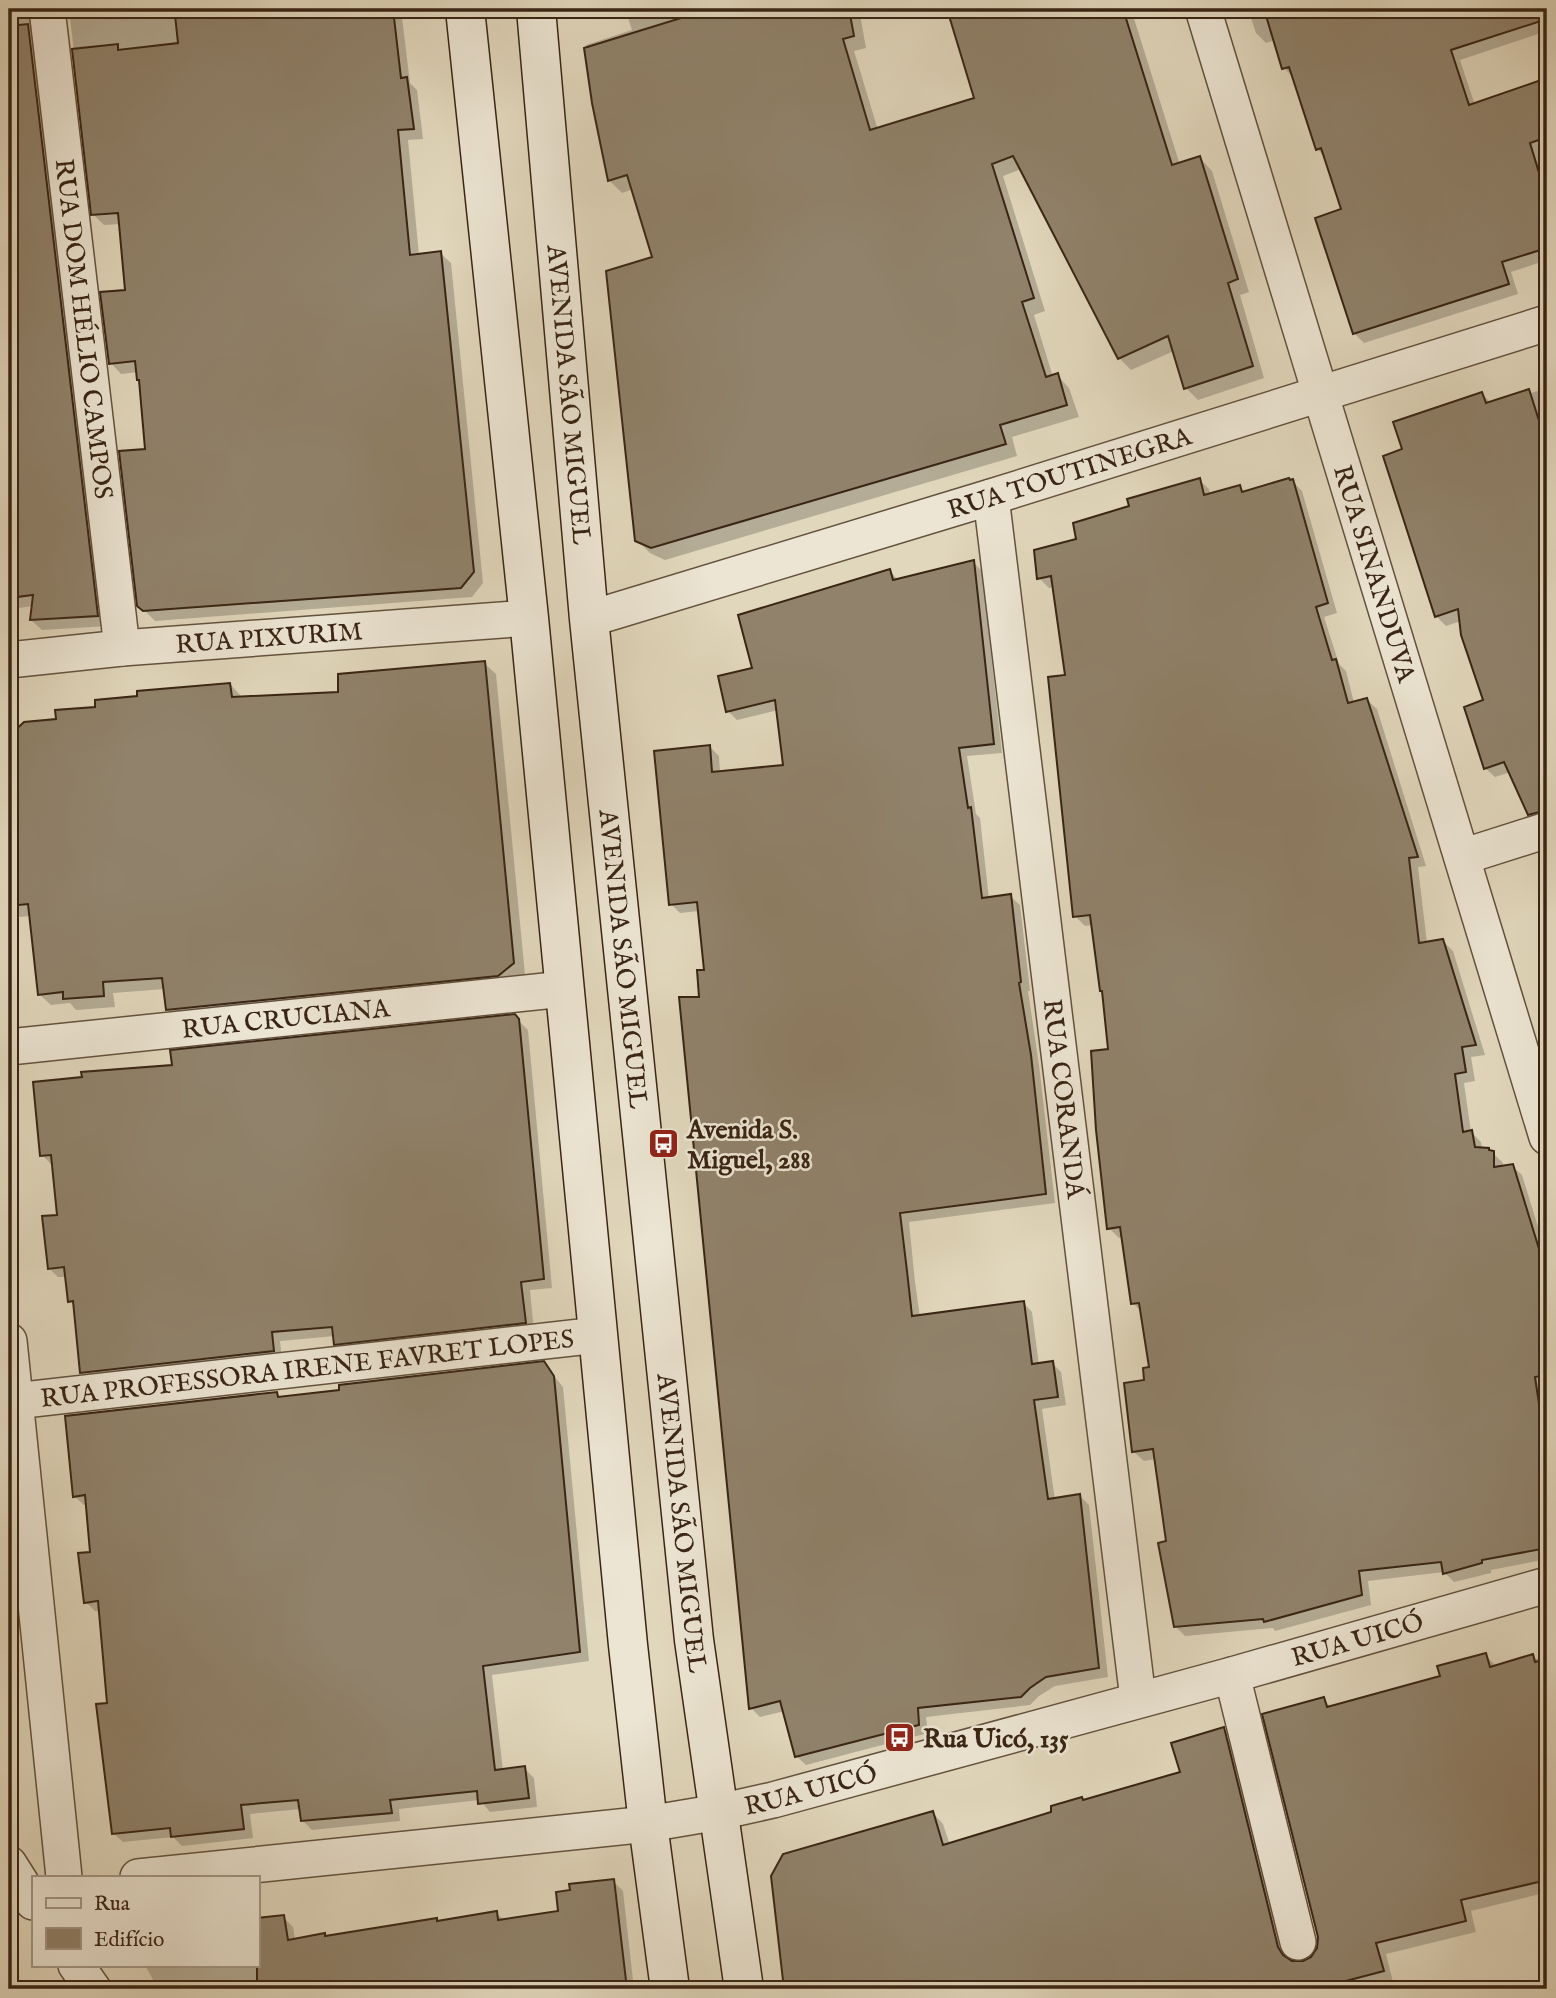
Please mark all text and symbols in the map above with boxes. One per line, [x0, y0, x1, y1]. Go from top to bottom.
street label: RUA DOM HÉLIO CAMPOS [47, 157, 119, 501]
street label: AVENIDA SÃO MIGUEL [538, 242, 598, 547]
street label: RUA TOUTINEGRA [944, 420, 1197, 527]
street label: RUA SINANDUVA [1325, 461, 1423, 688]
street label: RUA PIXURIM [174, 615, 364, 662]
street label: AVENIDA SÃO MIGUEL [591, 807, 654, 1111]
street label: RUA CRUCIANA [180, 992, 393, 1047]
street label: RUA CORANDÁ [1035, 997, 1092, 1202]
place label: Avenida S. Miguel, 288 [686, 1114, 811, 1177]
bus stop icon: Avenida S. Miguel, 288 [647, 1127, 681, 1161]
street label: RUA PROFESSORA IRENE FAVRET LOPES [39, 1323, 576, 1416]
street label: AVENIDA SÃO MIGUEL [649, 1371, 714, 1676]
street label: RUA UICÓ [1288, 1606, 1428, 1675]
bus stop icon: Rua Uicó, 135 [883, 1721, 917, 1755]
place label: Rua Uicó, 135 [923, 1723, 1069, 1756]
street label: RUA UICÓ [741, 1757, 881, 1824]
legend [32, 1876, 259, 1966]
text: Rua [94, 1891, 131, 1918]
text: Edifício [94, 1927, 164, 1954]

